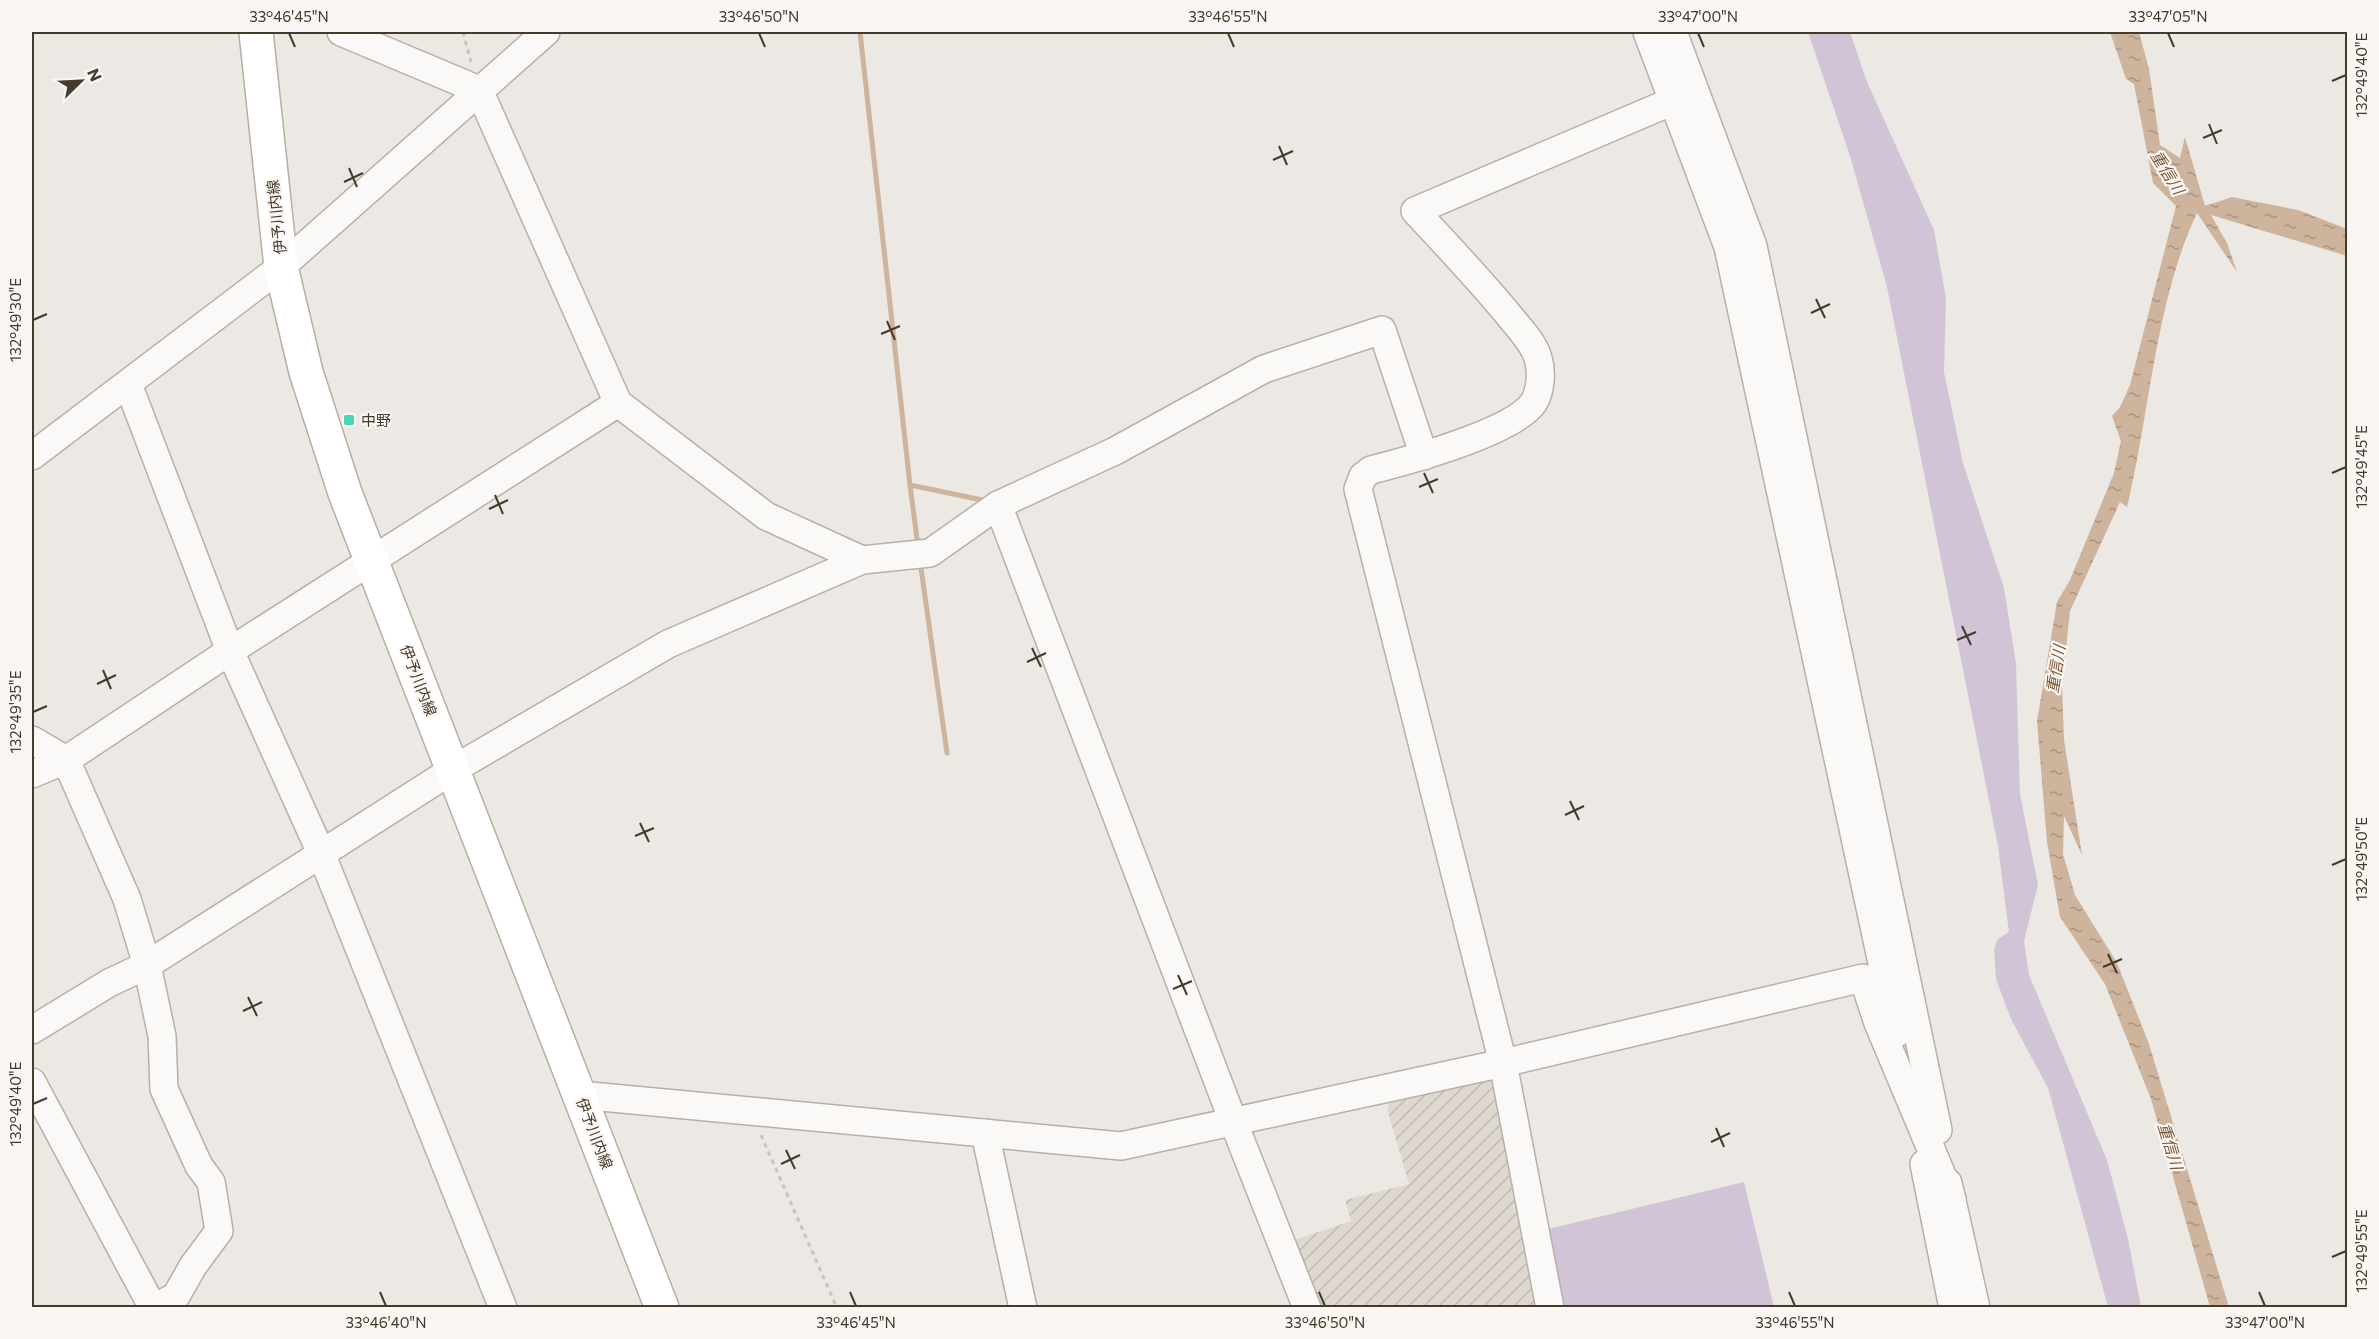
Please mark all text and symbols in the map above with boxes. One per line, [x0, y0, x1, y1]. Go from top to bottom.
text: 33°46'45"N [249, 7, 329, 25]
text: 33°46'50"N [719, 7, 799, 25]
text: 33°46'55"N [1188, 7, 1268, 25]
text: 33°47'00"N [1658, 7, 1738, 25]
text: 33°47'05"N [2128, 7, 2208, 25]
text: 132°49'40"E [2352, 32, 2370, 117]
north arrow [51, 51, 111, 111]
text: N [84, 65, 106, 84]
water label: 重信川 [2147, 147, 2190, 199]
street label: 伊予川内線 [263, 179, 289, 255]
text: 132°49'30"E [6, 278, 24, 362]
place label: 中野 [361, 411, 391, 429]
marker: 中野 [342, 413, 356, 427]
text: 132°49'45"E [2352, 425, 2370, 509]
street label: 伊予川内線 [397, 642, 441, 718]
water label: 重信川 [2042, 642, 2068, 694]
text: 132°49'35"E [6, 670, 24, 754]
text: 132°49'50"E [2352, 817, 2370, 901]
text: 132°49'40"E [6, 1061, 24, 1146]
street label: 伊予川内線 [573, 1095, 617, 1171]
water label: 重信川 [2155, 1120, 2188, 1174]
text: 132°49'55"E [2352, 1209, 2370, 1293]
text: 33°46'40"N [346, 1313, 426, 1331]
text: 33°46'45"N [816, 1313, 896, 1331]
text: 33°46'50"N [1285, 1313, 1365, 1331]
text: 33°46'55"N [1755, 1313, 1835, 1331]
text: 33°47'00"N [2225, 1313, 2305, 1331]

